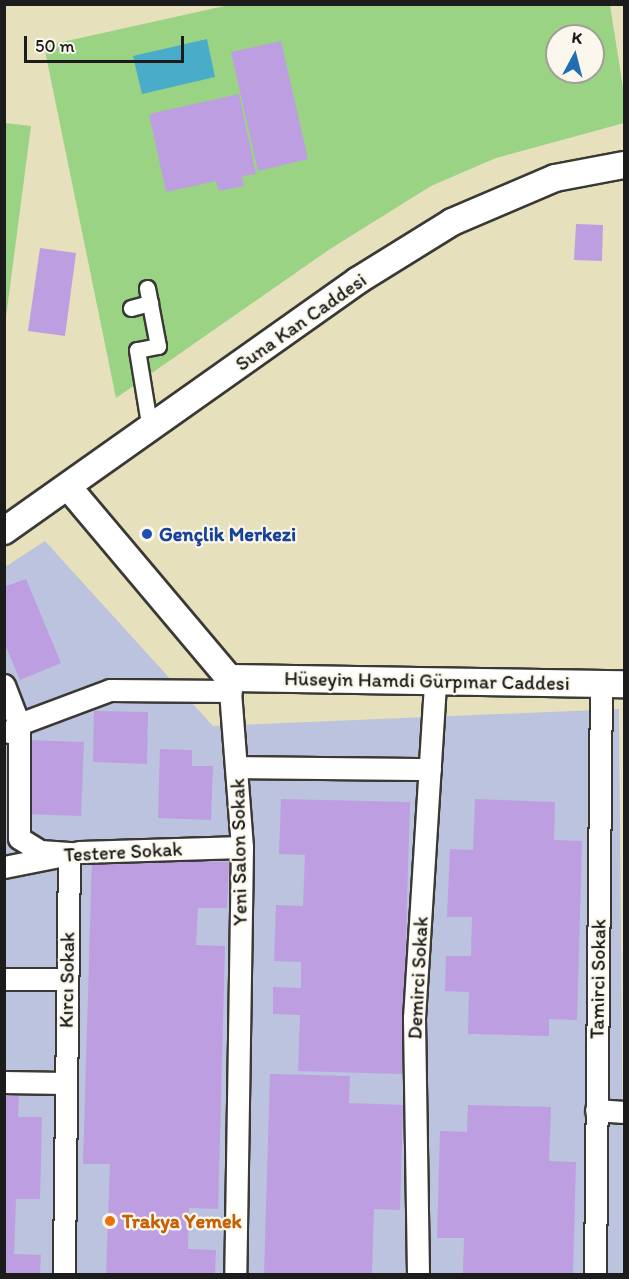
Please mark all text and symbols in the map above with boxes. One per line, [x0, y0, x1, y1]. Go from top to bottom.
scale bar [27, 24, 188, 62]
north arrow [545, 24, 605, 84]
text: K [571, 28, 583, 48]
text: 50 m [35, 35, 75, 57]
street label: Suna Kan Caddesi [230, 268, 372, 376]
place label: Gençlik Merkezi [159, 522, 296, 546]
marker: Gençlik Merkezi [140, 527, 154, 541]
street label: Hüseyin Hamdi Gürpınar Caddesi [284, 667, 570, 695]
street label: Yeni Salon Sokak [226, 779, 252, 925]
street label: Testere Sokak [63, 837, 183, 867]
street label: Demirci Sokak [403, 916, 433, 1040]
street label: Tamirci Sokak [585, 919, 611, 1039]
street label: Kırcı Sokak [54, 932, 80, 1028]
place label: Trakya Yemek [122, 1209, 242, 1233]
marker: Trakya Yemek [103, 1214, 117, 1228]

